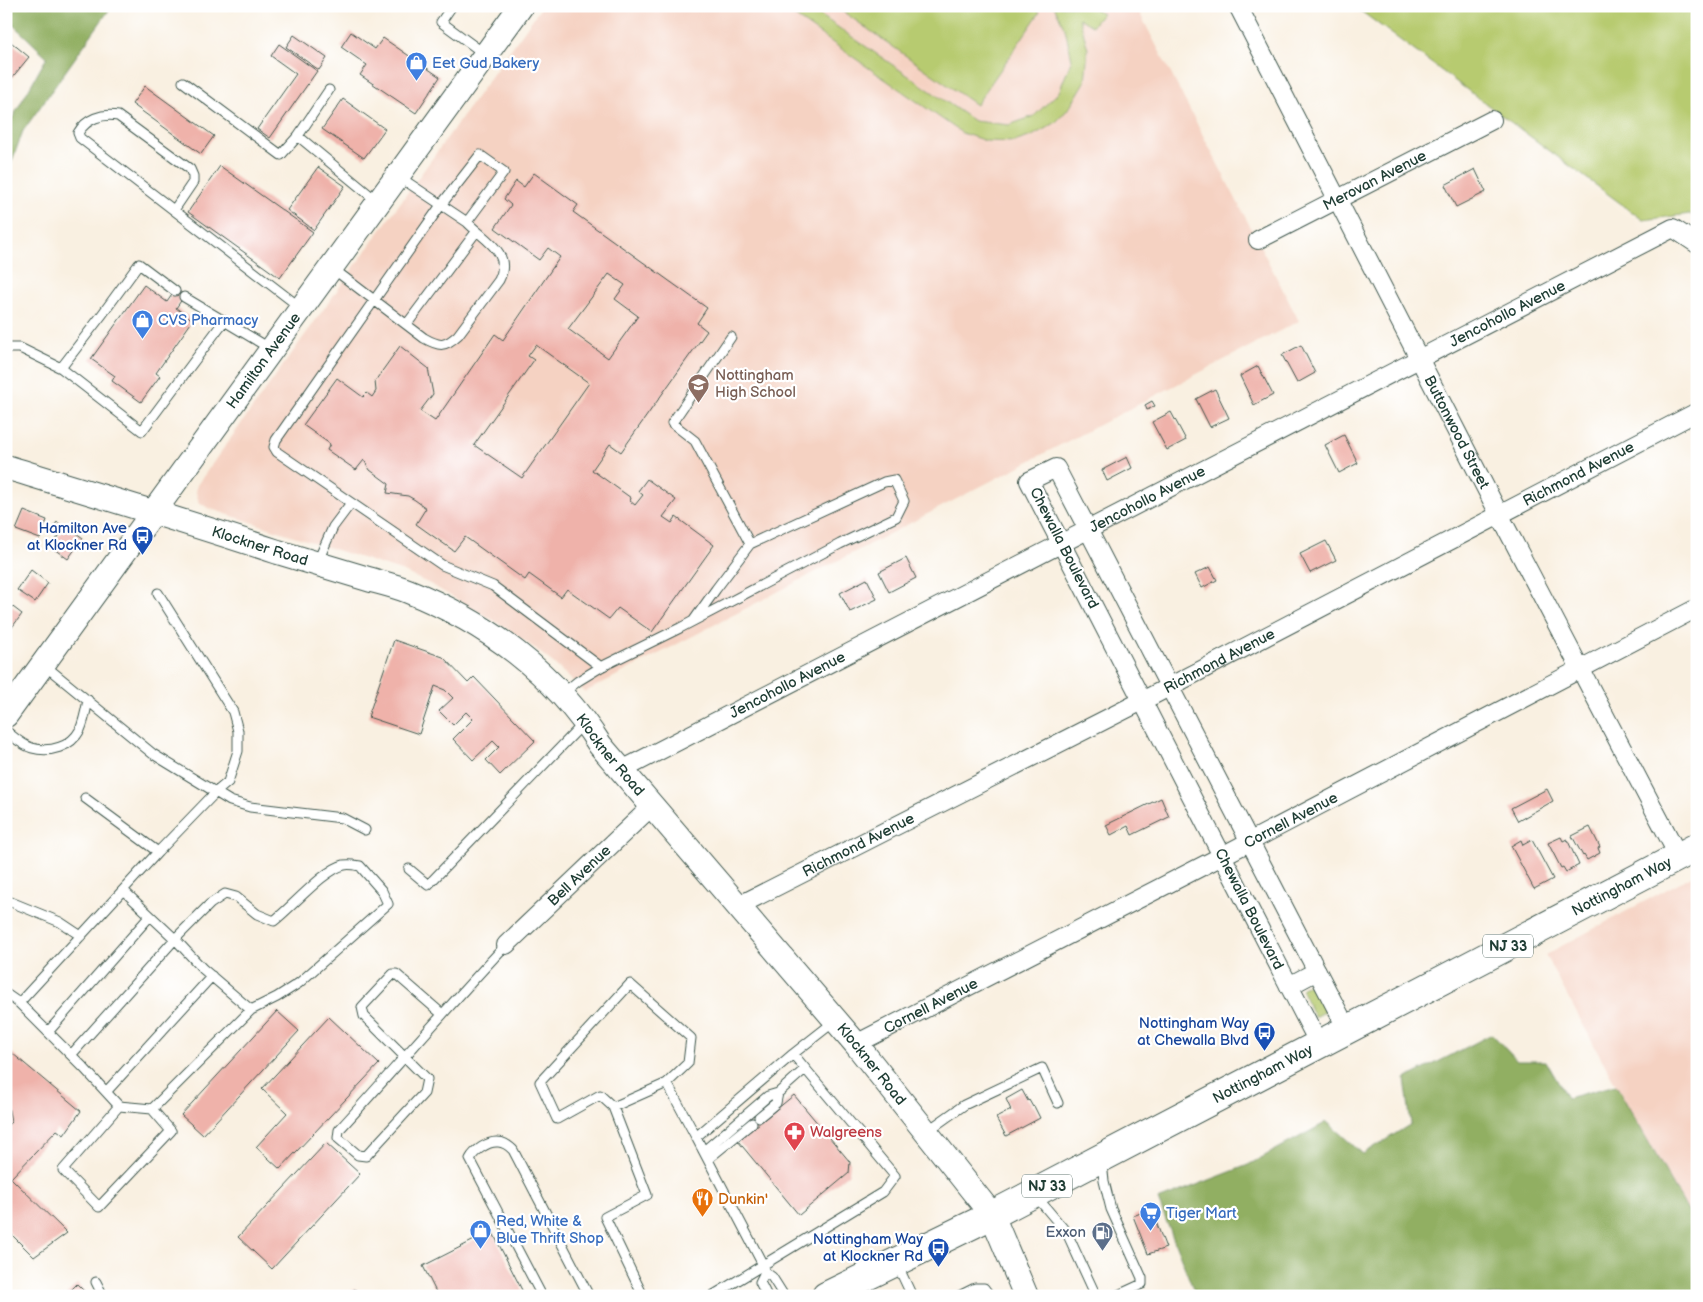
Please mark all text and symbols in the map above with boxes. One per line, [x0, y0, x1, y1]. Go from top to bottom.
shop icon: Eet Gud Bakery [404, 51, 428, 82]
place label: Eet Gud Bakery [432, 54, 540, 73]
street label: Merovan Avenue [1320, 146, 1430, 215]
street label: Jencohollo Avenue [1446, 276, 1568, 351]
shop icon: CVS Pharmacy [130, 308, 154, 339]
street label: Hamilton Avenue [222, 309, 305, 412]
place label: CVS Pharmacy [158, 311, 258, 330]
place label: Nottingham High School [715, 366, 796, 402]
school or university icon: Nottingham High School [687, 372, 711, 403]
street label: Buttonwood Street [1420, 372, 1494, 492]
street label: Richmond Avenue [1519, 437, 1637, 511]
street label: Jencohollo Avenue [1086, 461, 1209, 537]
street label: Chewalla Boulevard [1025, 484, 1103, 612]
place label: Hamilton Ave at Klockner Rd [27, 519, 127, 555]
street label: Klockner Road [209, 522, 310, 570]
bus stop icon: Hamilton Ave at Klockner Rd [131, 525, 155, 556]
street label: Richmond Avenue [1160, 624, 1278, 698]
street label: Jencohollo Avenue [726, 647, 849, 722]
street label: Klockner Road [572, 710, 649, 800]
street label: Cornell Avenue [1241, 788, 1341, 852]
street label: Richmond Avenue [799, 809, 918, 881]
street label: Bell Avenue [543, 841, 615, 910]
street label: Chewalla Boulevard [1210, 845, 1288, 973]
street label: Nottingham Way [1568, 852, 1675, 920]
road number: NJ 33 [1483, 934, 1533, 958]
street label: Cornell Avenue [880, 974, 981, 1038]
place label: Nottingham Way at Chewalla Blvd [1137, 1014, 1249, 1050]
street label: Klockner Road [833, 1019, 910, 1109]
bus stop icon: Nottingham Way at Chewalla Blvd [1253, 1020, 1277, 1051]
street label: Nottingham Way [1209, 1040, 1316, 1108]
pharmacy icon: Walgreens [782, 1120, 806, 1151]
place label: Walgreens [810, 1123, 883, 1142]
road number: NJ 33 [1022, 1174, 1072, 1198]
restaurant icon: Dunkin' [690, 1187, 714, 1218]
place label: Dunkin' [718, 1190, 768, 1209]
supermarket icon: Tiger Mart [1138, 1201, 1162, 1232]
place label: Tiger Mart [1166, 1204, 1237, 1223]
place label: Red, White & Blue Thrift Shop [496, 1212, 604, 1248]
shop icon: Red, White & Blue Thrift Shop [468, 1218, 492, 1249]
fuel station icon: Exxon [1090, 1220, 1114, 1251]
place label: Exxon [1046, 1223, 1086, 1242]
place label: Nottingham Way at Klockner Rd [813, 1230, 923, 1266]
bus stop icon: Nottingham Way at Klockner Rd [927, 1236, 951, 1267]

